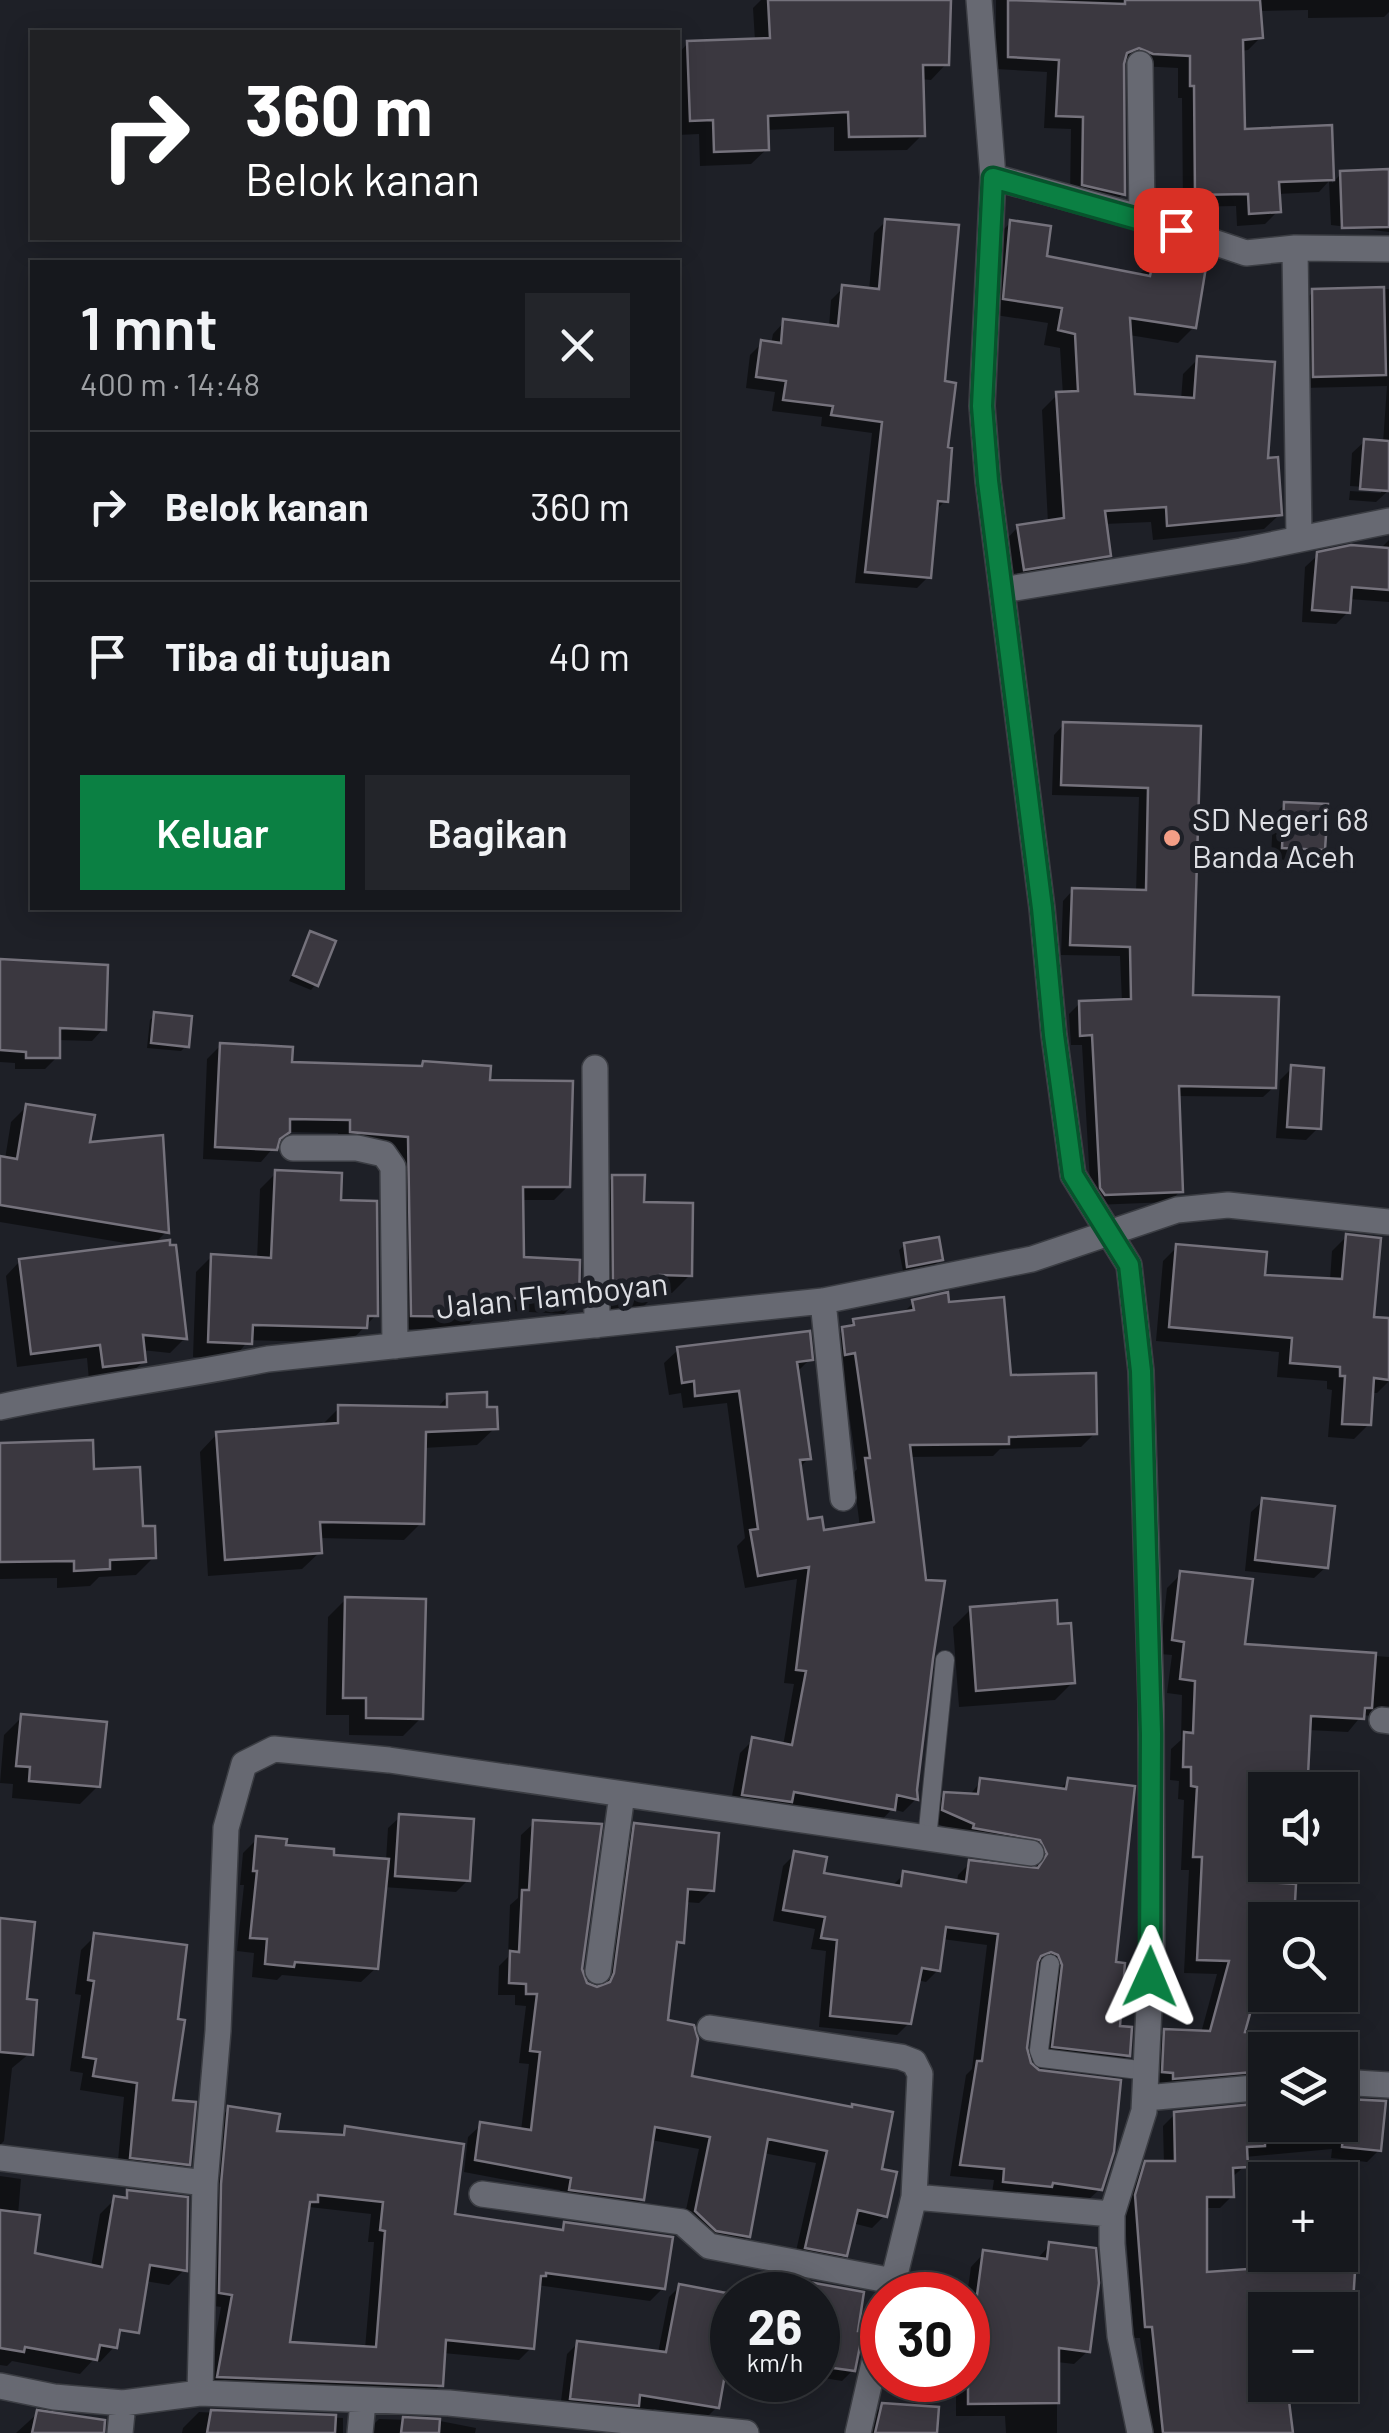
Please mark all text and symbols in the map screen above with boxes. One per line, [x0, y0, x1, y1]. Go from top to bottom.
text: 360 m [245, 66, 433, 150]
icon: right [80, 70, 210, 200]
text: Belok kanan [245, 151, 480, 205]
pin [1134, 188, 1219, 273]
icon: arrive [1149, 203, 1204, 258]
text: 1 mnt [80, 290, 218, 362]
button: close [525, 293, 630, 398]
text: 400 m · 14:48 [80, 364, 260, 402]
icon: right [80, 479, 135, 534]
text: Belok kanan [165, 483, 369, 529]
text: 360 m [530, 483, 630, 529]
icon: arrive [80, 629, 135, 684]
text: Tiba di tujuan [165, 633, 391, 679]
text: 40 m [549, 633, 630, 679]
button: Keluar [80, 775, 345, 890]
button: Bagikan [365, 775, 630, 890]
place label: SD Negeri 68 Banda Aceh [1192, 799, 1369, 874]
marker: SD Negeri 68 Banda Aceh [1161, 827, 1183, 849]
street label: Jalan Flamboyan [434, 1263, 669, 1325]
map controls [1248, 1772, 1358, 2402]
button: sound [1248, 1772, 1358, 1882]
button: search [1248, 1902, 1358, 2012]
position arrow [1098, 1925, 1202, 2029]
button: layers [1248, 2032, 1358, 2142]
button: + [1248, 2162, 1358, 2272]
speed limit sign: 30 [860, 2272, 990, 2402]
button: − [1248, 2292, 1358, 2402]
text: 26 [748, 2295, 802, 2355]
text: km/h [747, 2347, 803, 2377]

